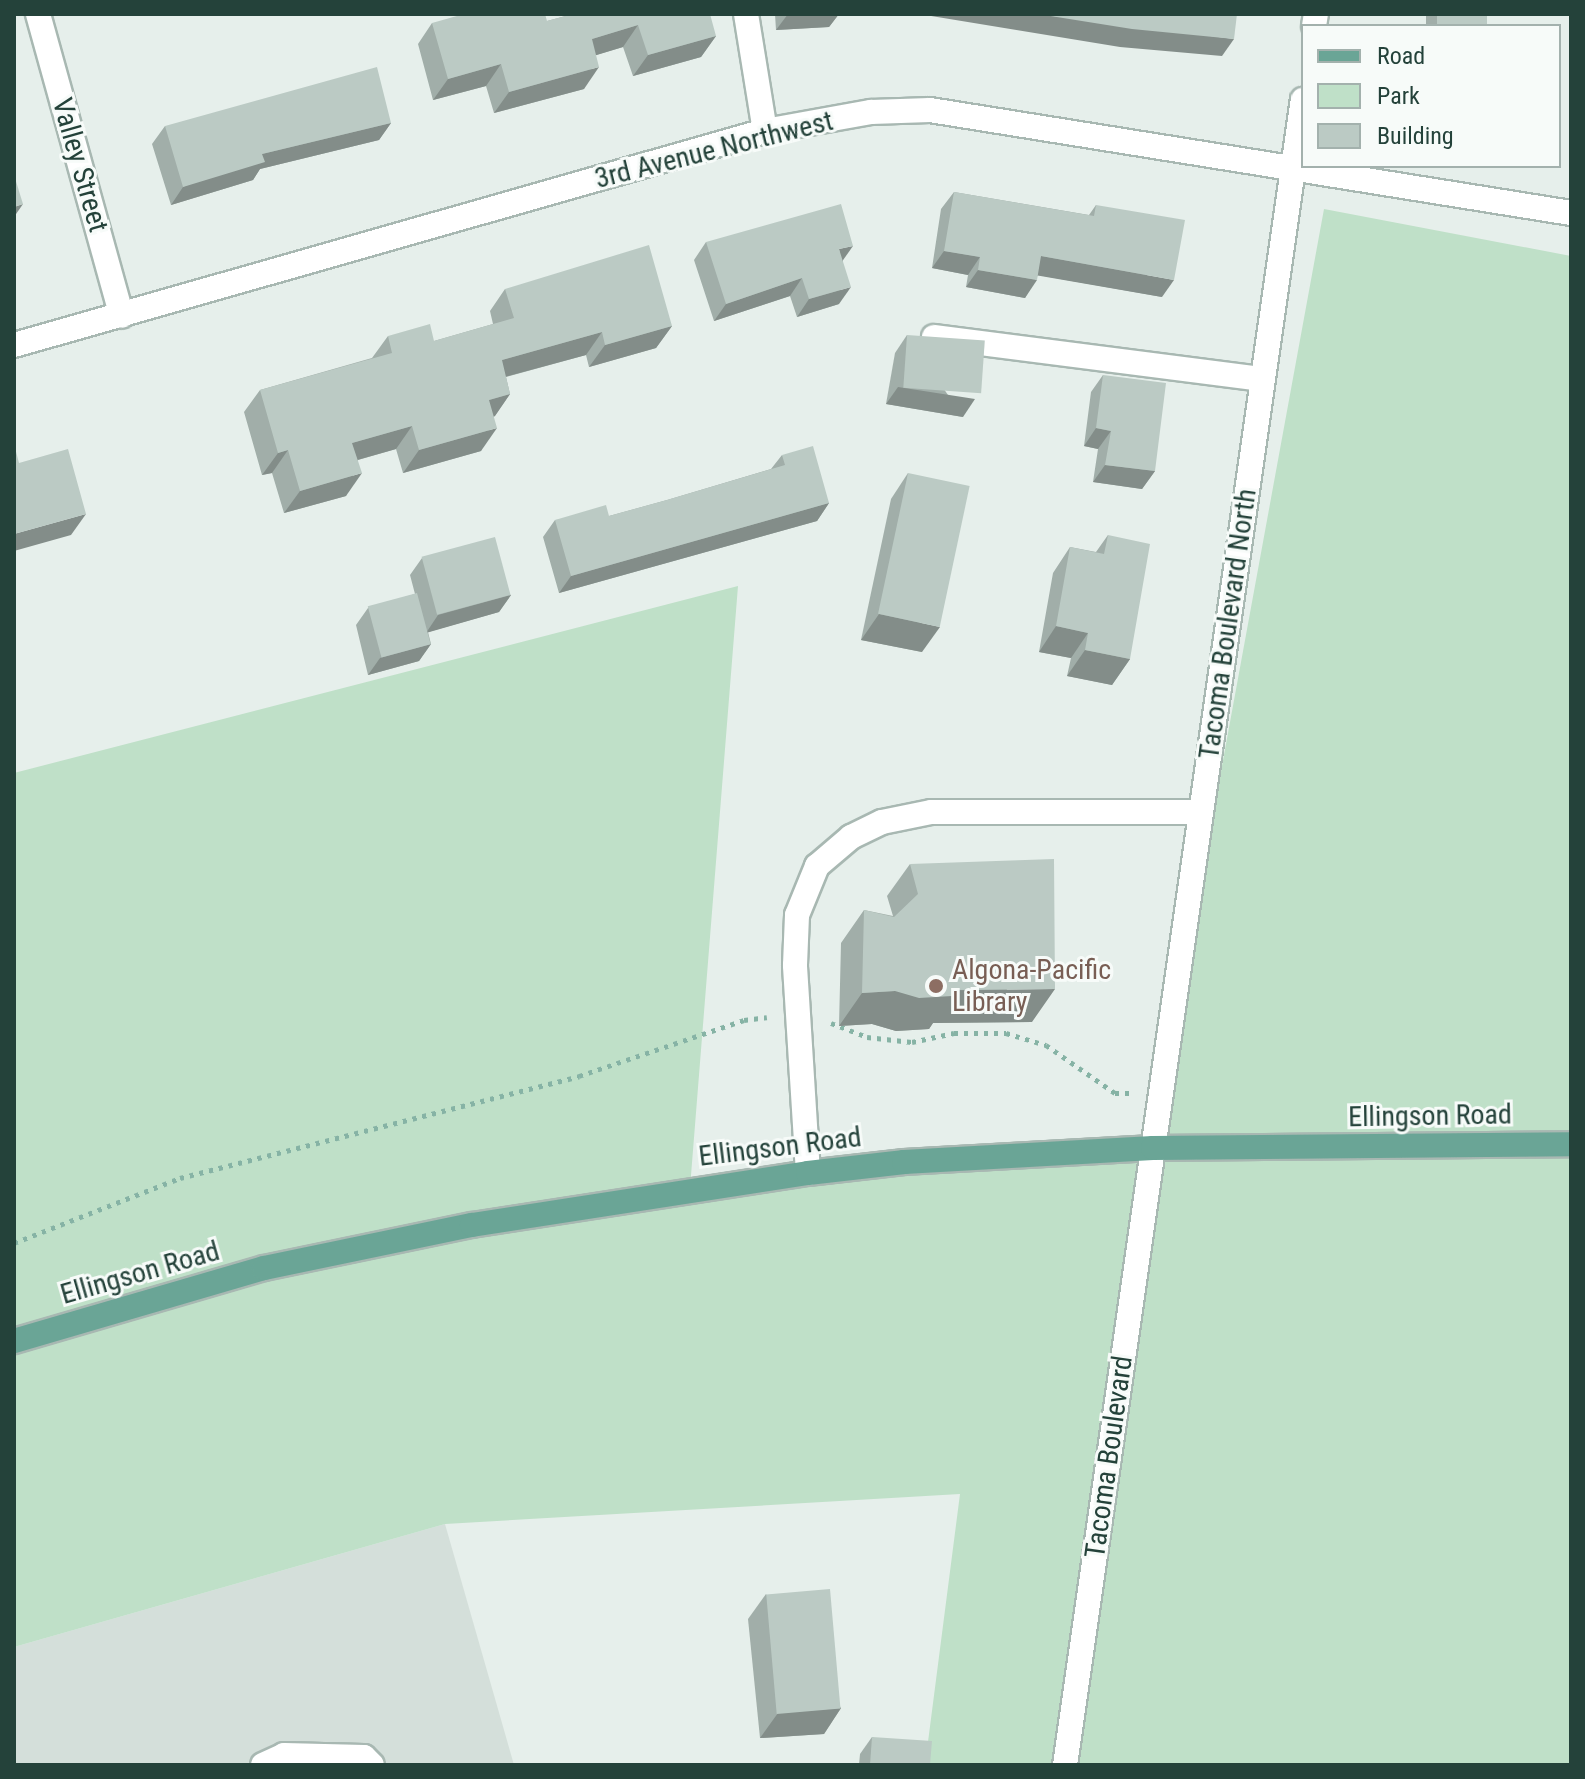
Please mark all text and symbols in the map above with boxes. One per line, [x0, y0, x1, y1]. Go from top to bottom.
legend [1301, 24, 1561, 168]
text: Road [1377, 42, 1425, 70]
text: Park [1377, 82, 1420, 110]
street label: Valley Street [45, 94, 115, 236]
street label: 3rd Avenue Northwest [591, 104, 837, 196]
text: Building [1377, 122, 1454, 150]
street label: Tacoma Boulevard North [1192, 487, 1264, 761]
place label: Algona-Pacific Library [952, 953, 1111, 1019]
marker: Algona-Pacific Library [927, 977, 945, 995]
street label: Ellingson Road [1348, 1098, 1512, 1134]
street label: Ellingson Road [697, 1120, 863, 1174]
street label: Ellingson Road [57, 1234, 223, 1312]
street label: Tacoma Boulevard [1078, 1354, 1140, 1560]

